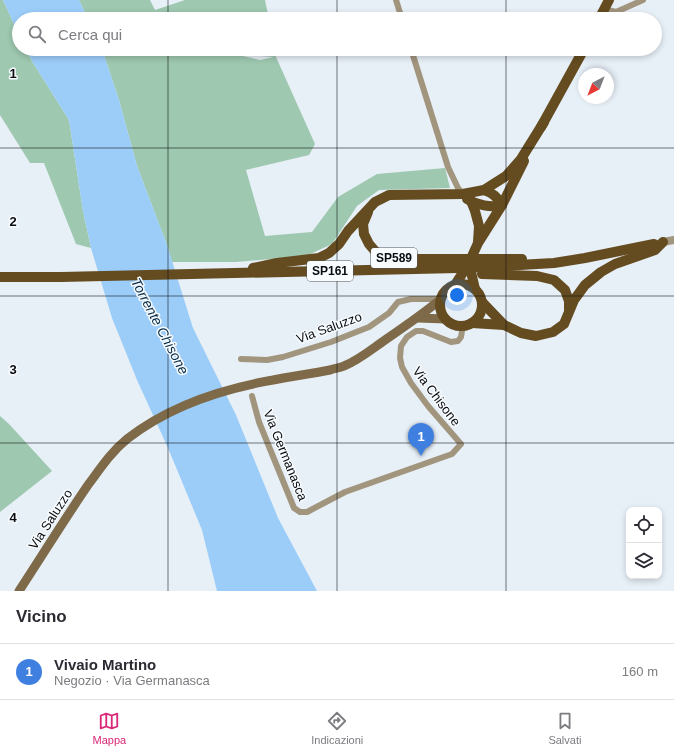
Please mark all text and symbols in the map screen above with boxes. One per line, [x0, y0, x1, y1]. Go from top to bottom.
search box [12, 12, 662, 56]
icon: search [26, 23, 48, 45]
text: Cerca qui [58, 26, 122, 43]
text: 1 [9, 66, 17, 81]
north arrow [578, 68, 614, 104]
text: 2 [9, 214, 17, 229]
road number: SP589 [371, 248, 417, 268]
road number: SP161 [307, 261, 353, 281]
water label: Torrente Chisone [128, 275, 192, 377]
your location [447, 285, 467, 305]
street label: Via Saluzzo [294, 309, 364, 346]
text: 3 [9, 362, 17, 377]
street label: Via Chisone [410, 364, 464, 429]
street label: Via Germanasca [260, 408, 311, 503]
pin: 1 [408, 423, 434, 456]
street label: Via Saluzzo [25, 486, 75, 552]
map controls [626, 507, 662, 579]
button: locate [626, 507, 662, 543]
text: 4 [9, 510, 17, 525]
button: layers [626, 543, 662, 579]
text: Vicino [16, 607, 67, 626]
text: Vivaio Martino [54, 656, 156, 673]
text: 1 [25, 664, 33, 679]
text: 160 m [622, 664, 658, 679]
text: Negozio · Via Germanasca [54, 673, 210, 688]
tab: Mappa [93, 710, 126, 746]
tab: Indicazioni [311, 710, 363, 746]
tab: Salvati [548, 710, 581, 746]

